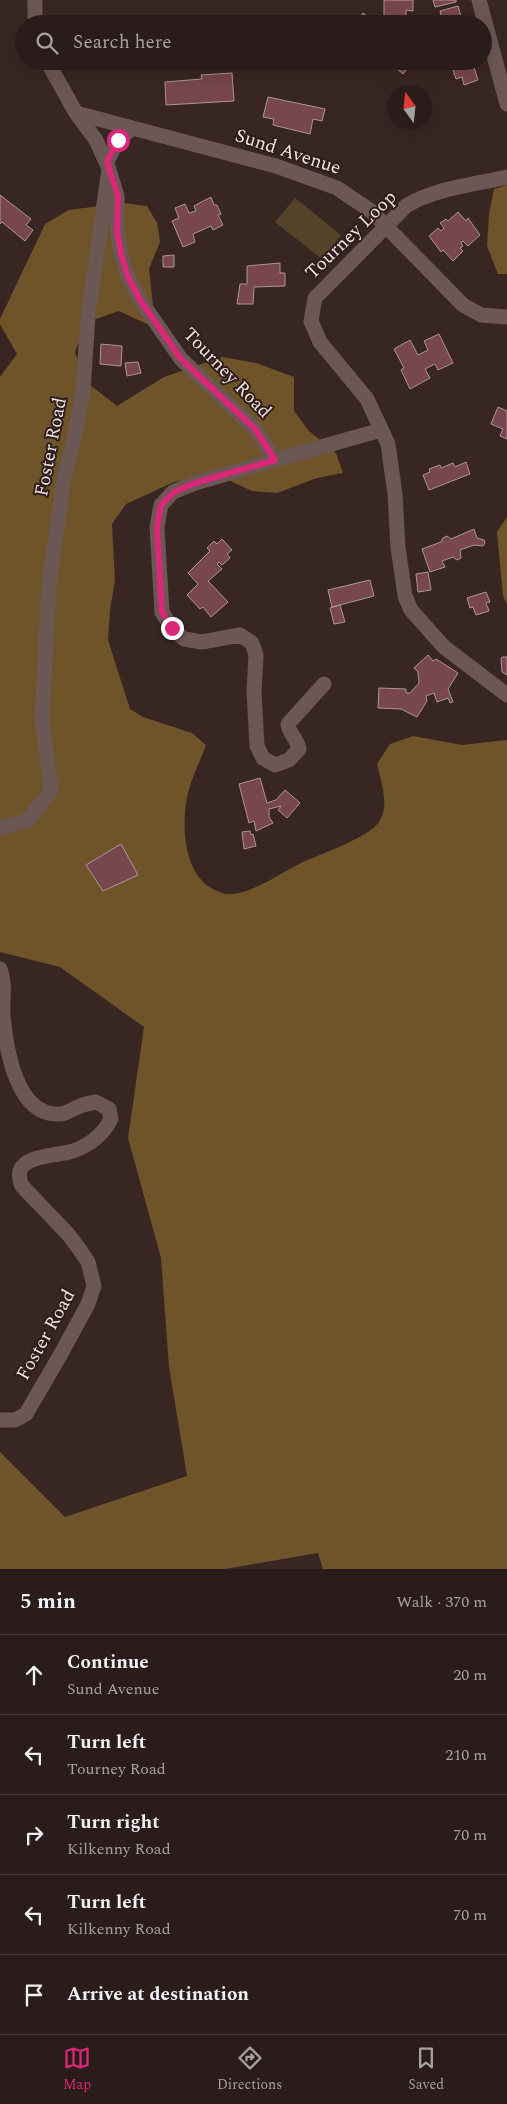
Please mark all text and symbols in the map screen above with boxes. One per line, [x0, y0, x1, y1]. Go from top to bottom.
search box [15, 15, 492, 70]
text: Search here [73, 28, 172, 57]
icon: search [33, 29, 61, 57]
north arrow [387, 85, 432, 130]
street label: Sund Avenue [231, 121, 345, 183]
route start [107, 129, 130, 152]
street label: Tourney Loop [299, 184, 403, 286]
street label: Tourney Road [176, 321, 278, 425]
street label: Foster Road [27, 395, 75, 499]
route end [161, 617, 184, 640]
street label: Foster Road [9, 1284, 83, 1386]
text: 5 min [20, 1586, 76, 1618]
text: Walk · 370 m [396, 1590, 487, 1614]
text: Continue [67, 1648, 149, 1677]
icon: ahead [20, 1661, 48, 1689]
text: 20 m [453, 1663, 487, 1687]
text: Sund Avenue [67, 1677, 160, 1701]
text: Turn left [67, 1728, 146, 1757]
icon: left [20, 1741, 48, 1769]
text: 210 m [445, 1743, 487, 1767]
text: Tourney Road [67, 1757, 166, 1781]
text: Turn right [67, 1808, 160, 1837]
icon: right [20, 1821, 48, 1849]
text: 70 m [453, 1823, 487, 1847]
text: Kilkenny Road [67, 1837, 171, 1861]
text: Turn left [67, 1888, 146, 1917]
icon: left [20, 1901, 48, 1929]
text: 70 m [453, 1903, 487, 1927]
text: Kilkenny Road [67, 1917, 171, 1941]
text: Arrive at destination [67, 1980, 249, 2009]
icon: arrive [20, 1981, 48, 2009]
tab: Map [63, 2044, 91, 2095]
tab: Directions [217, 2044, 282, 2095]
tab: Saved [408, 2044, 444, 2095]

